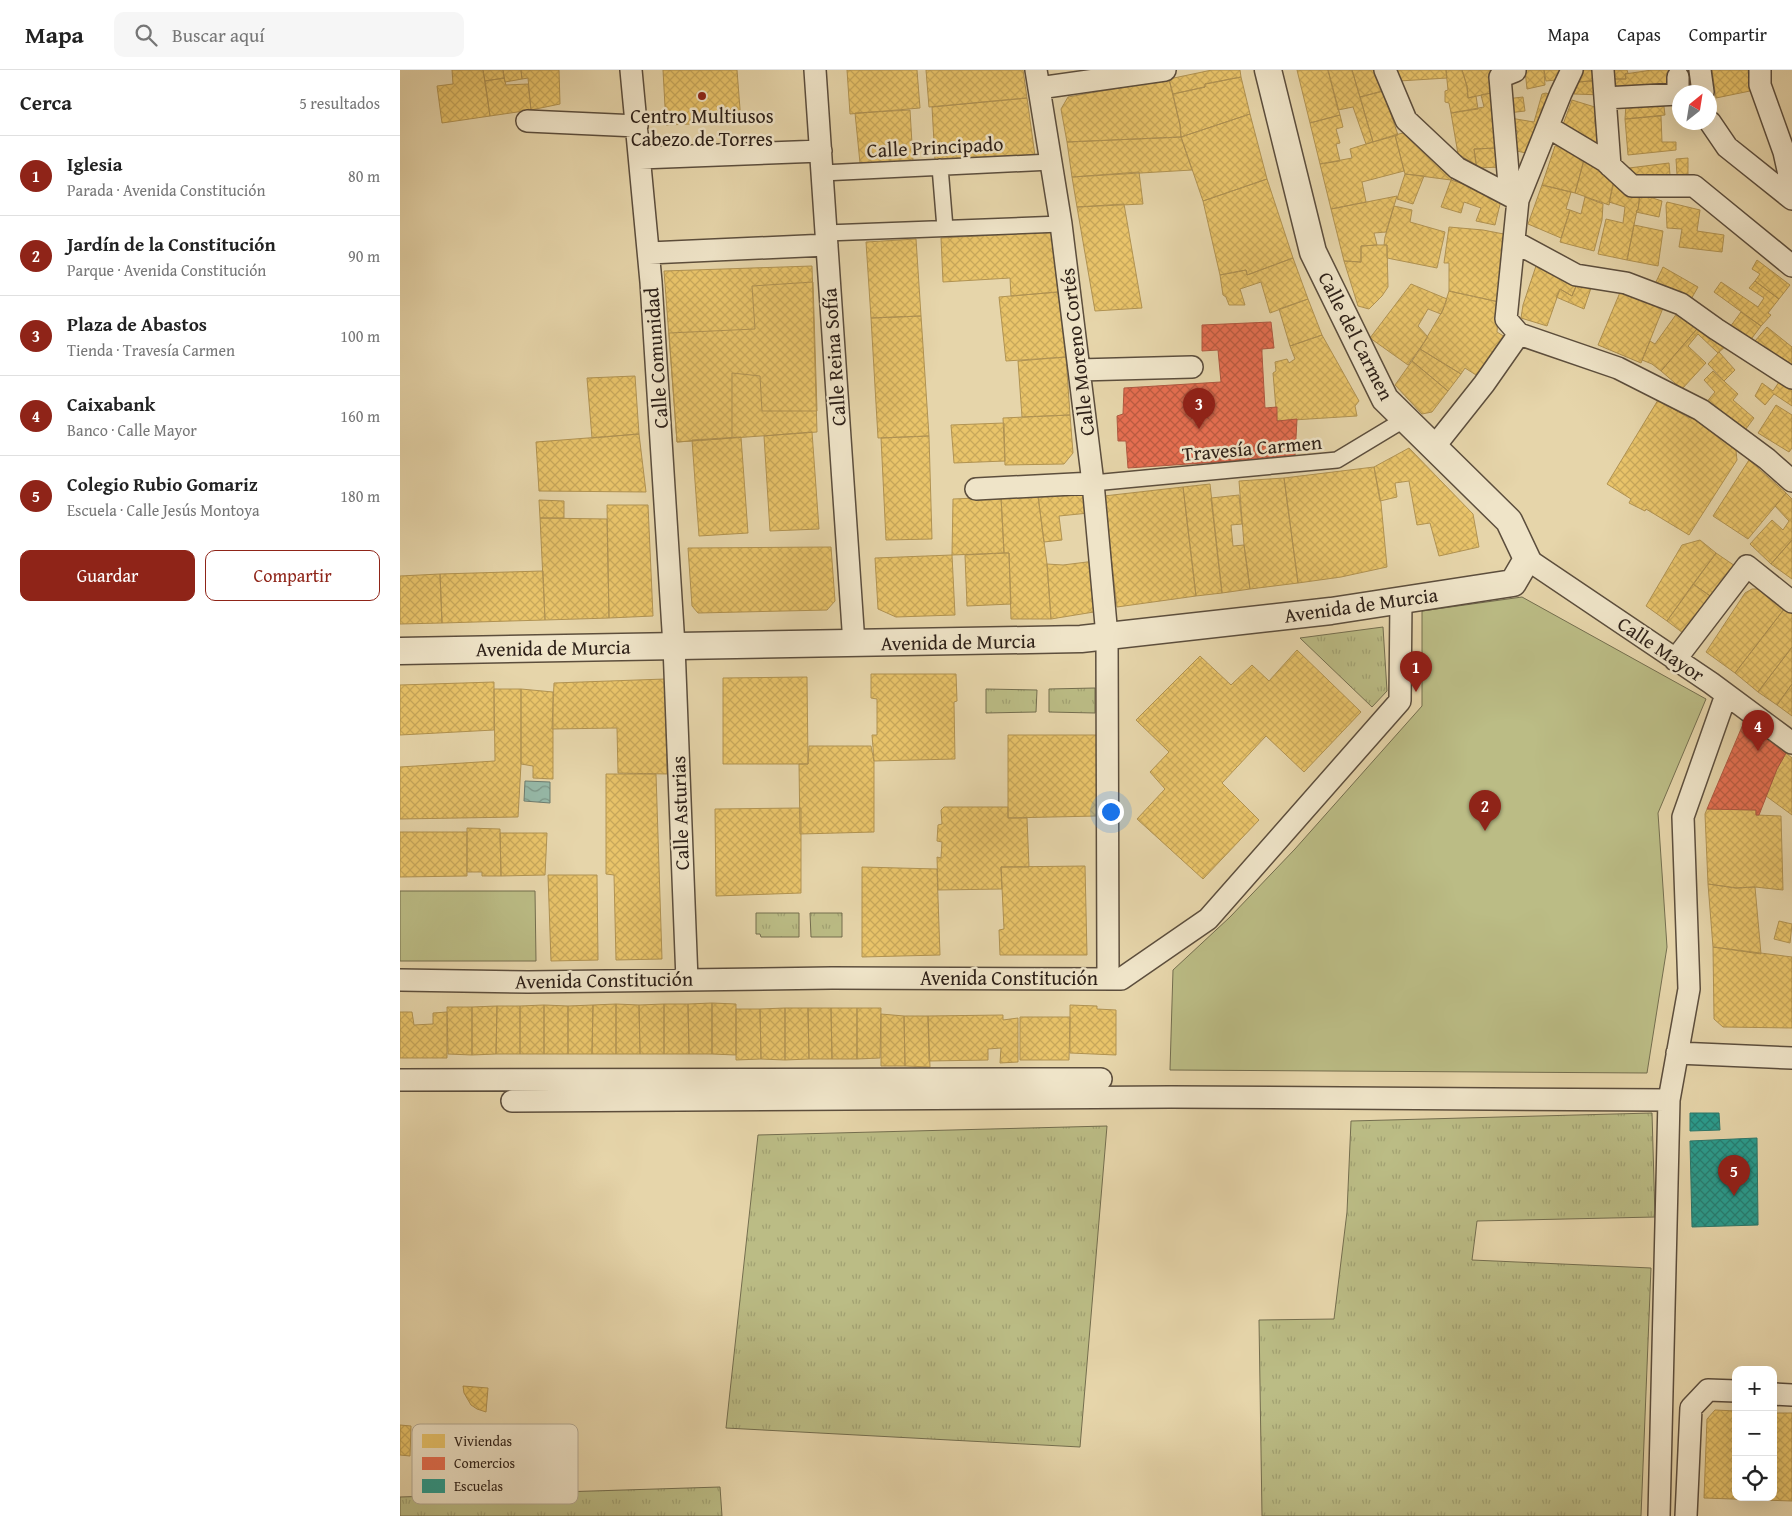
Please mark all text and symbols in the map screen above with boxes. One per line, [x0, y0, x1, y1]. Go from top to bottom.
search box [114, 12, 464, 57]
text: Mapa [25, 17, 84, 52]
icon: search [132, 21, 160, 49]
text: Buscar aquí [172, 21, 265, 49]
text: Mapa [1548, 21, 1589, 48]
text: Capas [1617, 21, 1661, 48]
text: Compartir [1689, 21, 1767, 48]
north arrow [1672, 85, 1717, 130]
text: Cerca [20, 87, 72, 118]
marker: Centro Multiusos Cabezo de Torres [696, 90, 708, 102]
text: 5 resultados [299, 91, 380, 115]
place label: Centro Multiusos Cabezo de Torres [630, 101, 774, 153]
street label: Calle Principado [866, 128, 1004, 165]
text: Iglesia [67, 150, 122, 178]
text: 1 [32, 164, 40, 188]
text: 80 m [348, 164, 380, 188]
text: Parada · Avenida Constitución [67, 178, 265, 202]
text: Jardín de la Constitución [67, 230, 276, 258]
text: 2 [32, 244, 40, 268]
text: 90 m [348, 244, 380, 268]
text: Parque · Avenida Constitución [67, 258, 266, 282]
street label: Calle Moreno Cortés [1052, 266, 1101, 438]
street label: Calle del Carmen [1312, 266, 1401, 405]
street label: Calle Comunidad [636, 286, 675, 429]
street label: Calle Reina Sofía [814, 286, 853, 427]
text: Plaza de Abastos [67, 310, 207, 338]
text: 3 [32, 324, 40, 348]
text: 100 m [340, 324, 380, 348]
text: Tienda · Travesía Carmen [67, 338, 235, 362]
pin: 3 [1183, 388, 1215, 429]
text: Caixabank [67, 390, 155, 418]
text: 4 [32, 404, 40, 428]
text: 160 m [340, 404, 380, 428]
text: Banco · Calle Mayor [67, 418, 197, 442]
street label: Travesía Carmen [1181, 427, 1323, 468]
text: Colegio Rubio Gomariz [67, 470, 258, 498]
text: 5 [32, 484, 40, 508]
text: 180 m [340, 484, 380, 508]
text: Escuela · Calle Jesús Montoya [67, 498, 260, 522]
button: Guardar [20, 550, 195, 601]
button: Compartir [205, 550, 380, 601]
street label: Avenida de Murcia [1282, 579, 1440, 630]
street label: Calle Mayor [1612, 609, 1711, 688]
street label: Avenida de Murcia [880, 626, 1036, 657]
street label: Avenida de Murcia [475, 632, 631, 663]
pin: 1 [1400, 651, 1432, 692]
pin: 4 [1742, 710, 1774, 751]
street label: Calle Asturias [663, 755, 696, 871]
pin: 2 [1469, 790, 1501, 831]
your location [1098, 799, 1124, 825]
street label: Avenida Constitución [515, 963, 693, 996]
street label: Avenida Constitución [920, 963, 1098, 992]
pin: 5 [1718, 1155, 1750, 1196]
map controls [1732, 1366, 1777, 1501]
button: + [1732, 1366, 1777, 1411]
button: − [1732, 1411, 1777, 1456]
legend [412, 1424, 578, 1504]
text: Viviendas [454, 1431, 512, 1451]
text: Comercios [454, 1453, 515, 1473]
button: locate [1732, 1456, 1777, 1501]
text: Escuelas [454, 1476, 503, 1496]

